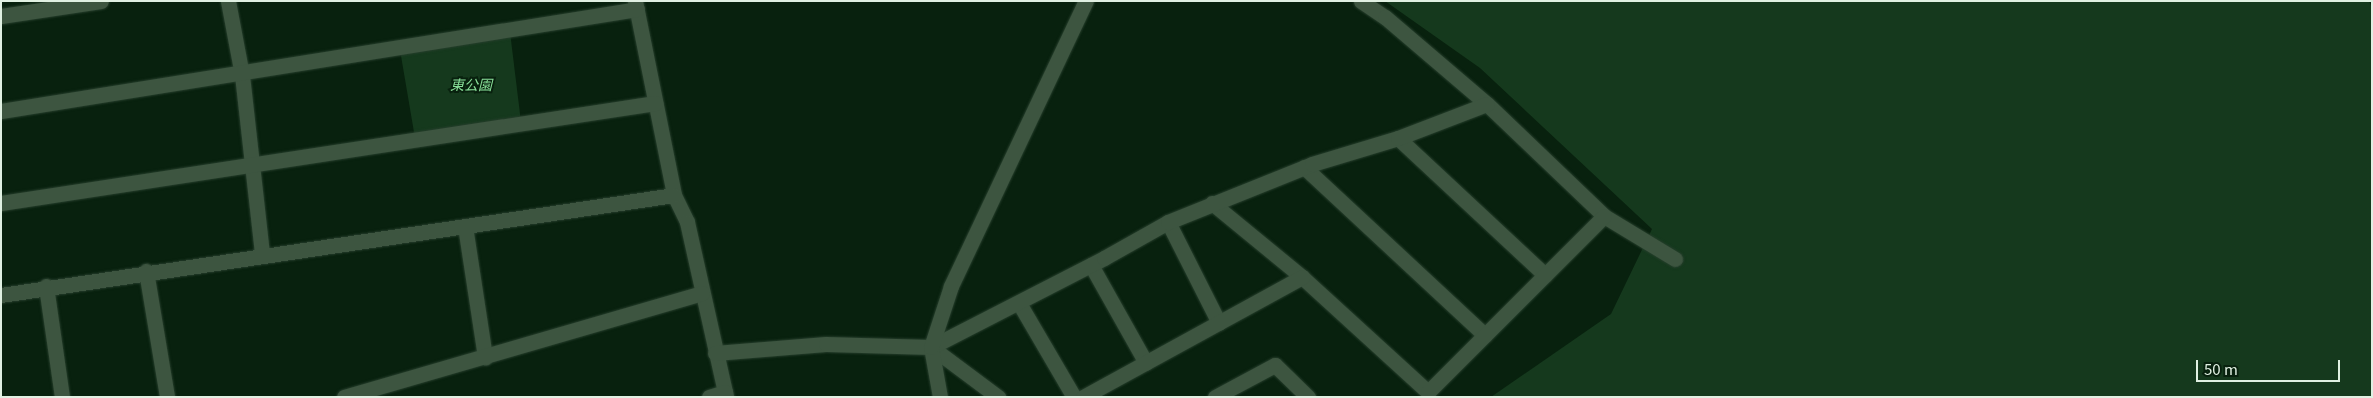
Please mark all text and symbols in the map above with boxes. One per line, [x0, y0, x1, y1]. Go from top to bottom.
park label: 東公園 [450, 76, 492, 92]
scale bar [2198, 350, 2342, 382]
text: 50 m [2204, 358, 2238, 379]

